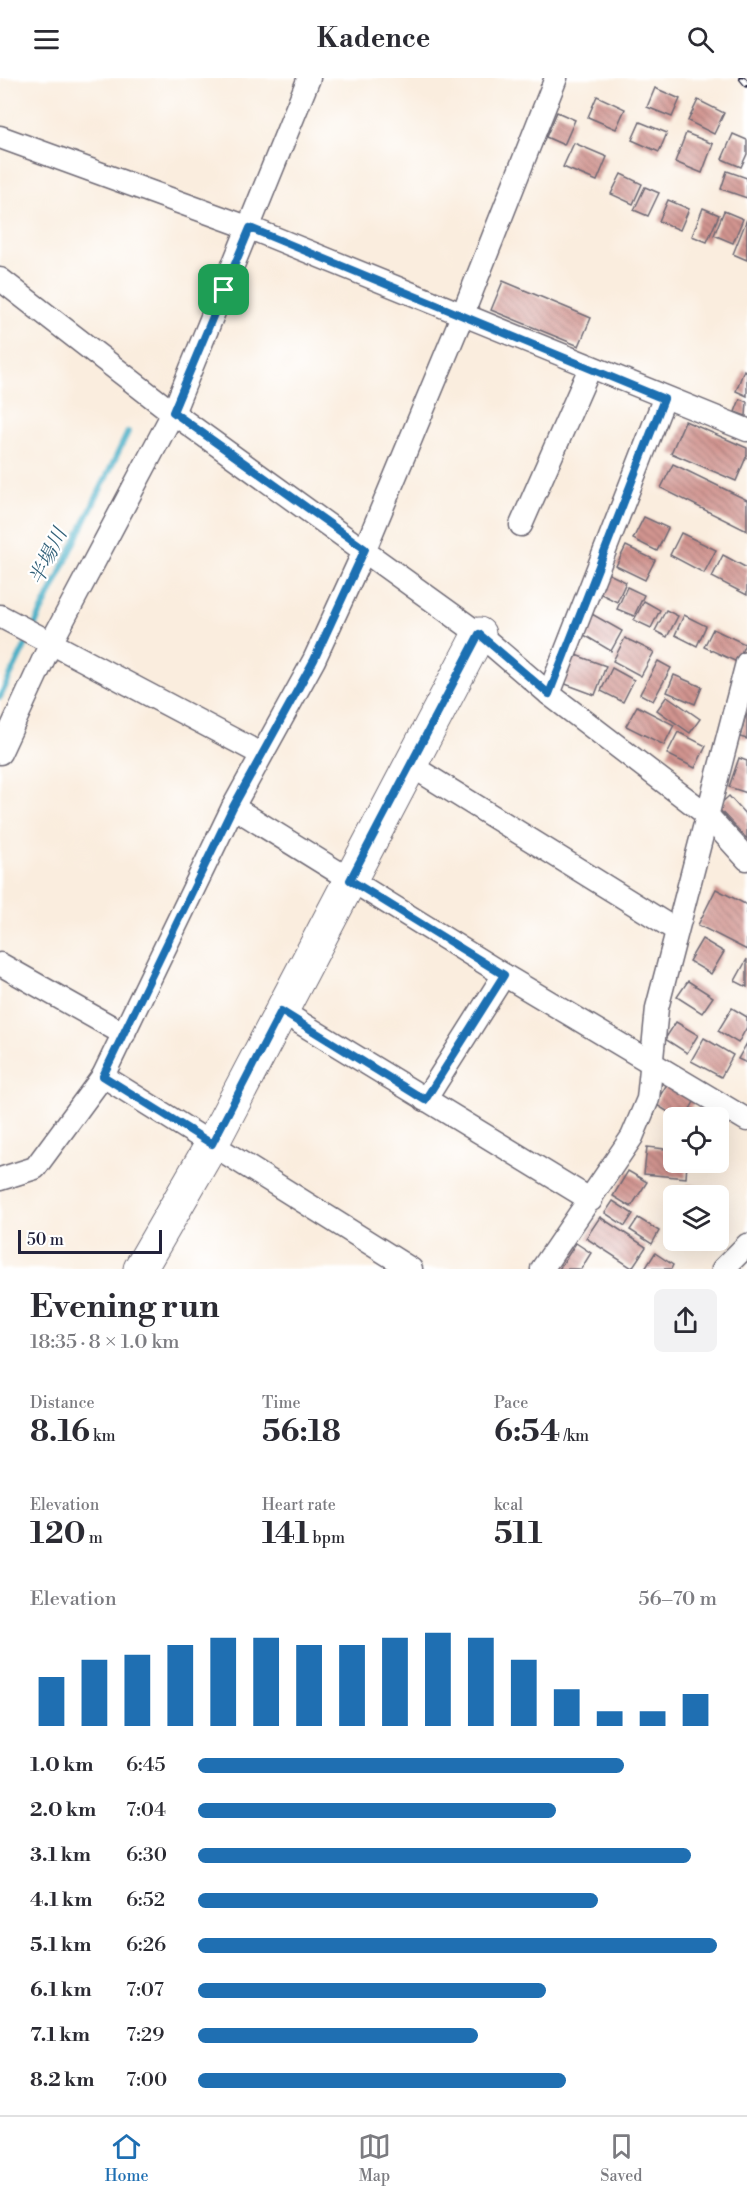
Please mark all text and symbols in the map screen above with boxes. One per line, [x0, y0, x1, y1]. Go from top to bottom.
text: Kadence [317, 22, 430, 56]
icon: menu [30, 23, 63, 56]
icon: search [684, 23, 717, 56]
pin [198, 264, 249, 315]
icon: arrive [207, 273, 240, 306]
water label: 半場川 [25, 523, 74, 589]
map controls [663, 1107, 729, 1251]
button: locate [663, 1107, 729, 1173]
button: layers [663, 1185, 729, 1251]
scale bar [18, 1227, 162, 1254]
text: 50 m [27, 1230, 64, 1250]
text: Evening run [30, 1287, 219, 1328]
button: share [654, 1289, 717, 1352]
text: 18:35 · 8 × 1.0 km [30, 1330, 179, 1355]
text: Distance [30, 1393, 95, 1413]
text: Time [262, 1393, 301, 1413]
text: Pace [494, 1393, 528, 1413]
text: 8.16 [30, 1413, 90, 1451]
text: 56:18 [262, 1413, 341, 1451]
text: 6:54 [494, 1413, 560, 1451]
text: km [90, 1426, 115, 1446]
text: /km [560, 1426, 589, 1446]
text: Elevation [30, 1495, 99, 1515]
text: Heart rate [262, 1495, 336, 1515]
text: kcal [494, 1495, 523, 1515]
text: 120 [30, 1515, 86, 1553]
text: 141 [262, 1515, 309, 1553]
text: 511 [494, 1515, 542, 1553]
text: m [86, 1528, 103, 1548]
text: bpm [309, 1528, 345, 1548]
text: Elevation [30, 1587, 117, 1612]
text: 56–70 m [639, 1587, 717, 1612]
text: 1.0 km [30, 1753, 94, 1778]
text: 6:45 [126, 1753, 166, 1778]
text: 2.0 km [30, 1798, 96, 1823]
text: 7:04 [126, 1798, 166, 1823]
text: 3.1 km [30, 1843, 91, 1868]
text: 6:30 [126, 1843, 167, 1868]
text: 4.1 km [30, 1888, 92, 1913]
text: 6:52 [126, 1888, 165, 1913]
text: 5.1 km [30, 1933, 91, 1958]
text: 6:26 [126, 1933, 166, 1958]
text: 6.1 km [30, 1978, 92, 2003]
text: 7:07 [126, 1978, 164, 2003]
text: 7.1 km [30, 2023, 90, 2048]
text: 7:29 [126, 2023, 164, 2048]
text: 8.2 km [30, 2068, 94, 2093]
text: 7:00 [126, 2068, 167, 2093]
tab: Home [105, 2130, 149, 2186]
tab: Map [358, 2130, 391, 2186]
tab: Saved [600, 2130, 642, 2186]

